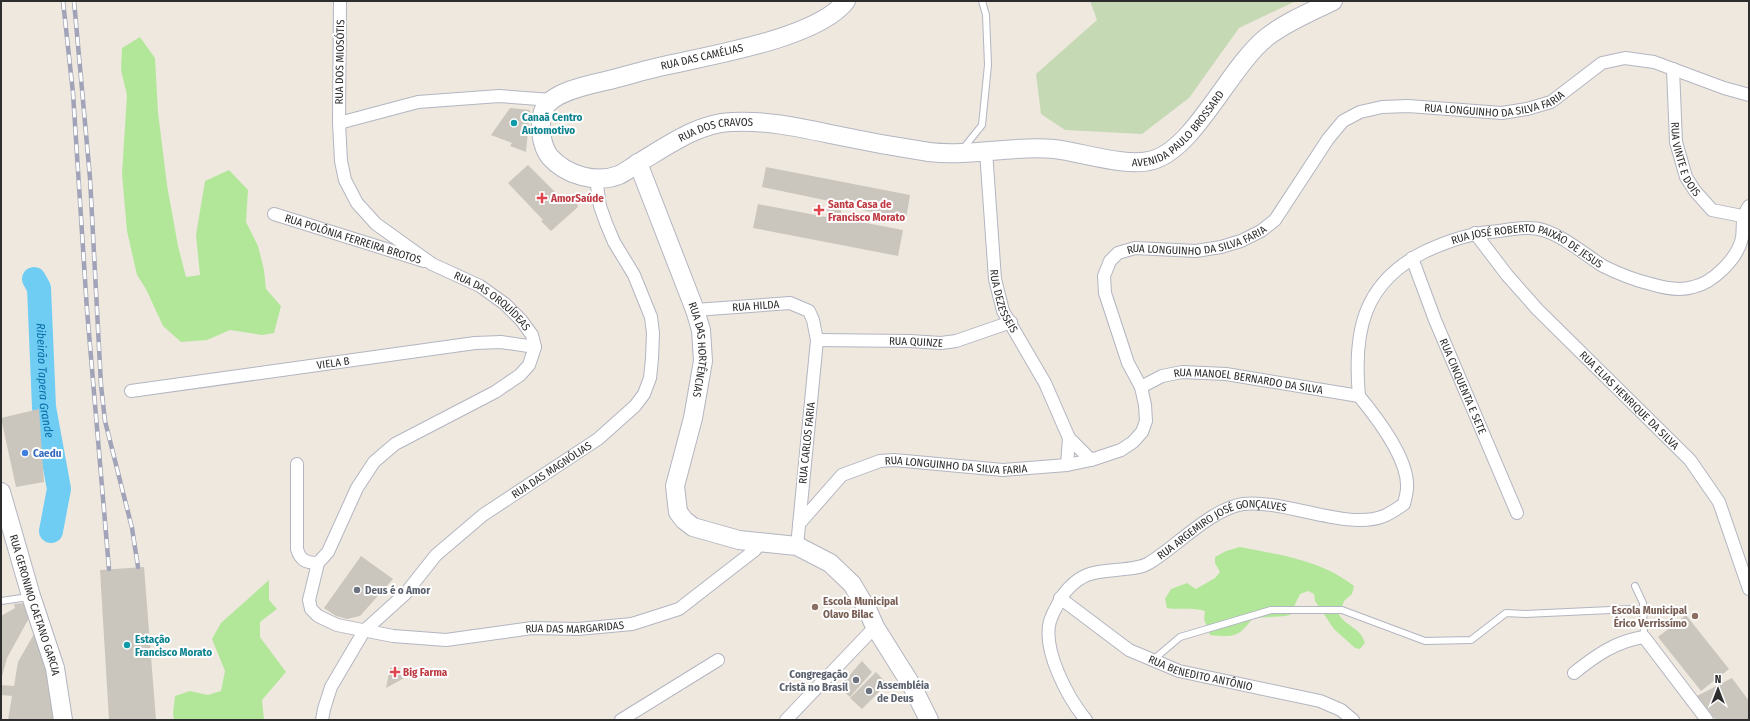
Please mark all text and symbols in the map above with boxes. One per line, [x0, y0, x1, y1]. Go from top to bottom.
street label: RUA DOS MIOSÓTIS [332, 19, 347, 105]
street label: RUA DAS CAMÉLIAS [659, 40, 745, 73]
street label: AVENIDA PAULO BROSSARD [1132, 88, 1227, 169]
street label: RUA LONGUINHO DA SILVA FARIA [1424, 88, 1567, 120]
place label: Canaã Centro Automotivo [521, 111, 583, 137]
street label: RUA DOS CRAVOS [676, 115, 754, 145]
marker: Canaã Centro Automotivo [509, 118, 519, 128]
street label: RUA VINTE E DOIS [1669, 122, 1704, 199]
marker: AmorSaúde [536, 192, 548, 204]
place label: AmorSaúde [550, 192, 604, 205]
place label: Santa Casa de Francisco Morato [828, 198, 905, 224]
marker: Santa Casa de Francisco Morato [813, 204, 825, 216]
street label: RUA POLÔNIA FERREIRA BROTOS [283, 211, 424, 267]
street label: RUA JOSÉ ROBERTO PAIXÃO DE JESUS [1449, 221, 1606, 271]
street label: RUA LONGUINHO DA SILVA FARIA [1125, 223, 1269, 258]
street label: RUA DAS ORQUÍDEAS [452, 269, 533, 334]
street label: RUA DEZESSEIS [988, 269, 1021, 336]
street label: RUA HILDA [732, 297, 780, 314]
street label: RUA DAS HORTÊNCIAS [686, 300, 710, 399]
water label: Ribeirão Tapera Grande [33, 323, 57, 439]
street label: RUA QUINZE [889, 334, 943, 350]
street label: RUA CINQUENTA E SETE [1437, 336, 1489, 436]
street label: RUA ELIAS HENRIQUE DA SILVA [1577, 348, 1682, 452]
street label: VIELA B [316, 354, 350, 372]
street label: RUA MANOEL BERNARDO DA SILVA [1173, 365, 1324, 396]
street label: RUA CARLOS FARIA [796, 401, 818, 484]
street label: RUA DAS MAGNÓLIAS [509, 438, 594, 501]
place label: Caedu [33, 447, 62, 460]
marker: Caedu [20, 448, 30, 458]
street label: RUA LONGUINHO DA SILVA FARIA [884, 453, 1028, 477]
street label: RUA ARGEMIRO JOSÉ GONÇALVES [1154, 497, 1288, 562]
street label: RUA GERONIMO CAETANO GARCIA [7, 533, 63, 677]
place label: Deus é o Amor [365, 584, 431, 597]
marker: Deus é o Amor [352, 585, 362, 595]
place label: Escola Municipal Olavo Bilac [823, 595, 899, 621]
marker: Escola Municipal Olavo Bilac [810, 602, 820, 612]
place label: Escola Municipal Érico Verrissímo [1612, 604, 1688, 630]
marker: Escola Municipal Érico Verrissímo [1690, 611, 1700, 621]
street label: RUA DAS MARGARIDAS [524, 618, 625, 636]
place label: Estação Francisco Morato [135, 633, 212, 659]
marker: Estação Francisco Morato [122, 640, 132, 650]
street label: RUA BENEDITO ANTÔNIO [1146, 652, 1254, 693]
place label: Big Farma [403, 666, 448, 679]
marker: Big Farma [390, 667, 400, 677]
place label: Congregação Cristã no Brasil [779, 668, 849, 694]
north arrow [1698, 669, 1738, 709]
text: N [1715, 673, 1721, 686]
marker: Congregação Cristã no Brasil [851, 675, 861, 685]
place label: Assembléia de Deus [876, 679, 930, 705]
marker: Assembléia de Deus [864, 686, 874, 696]

